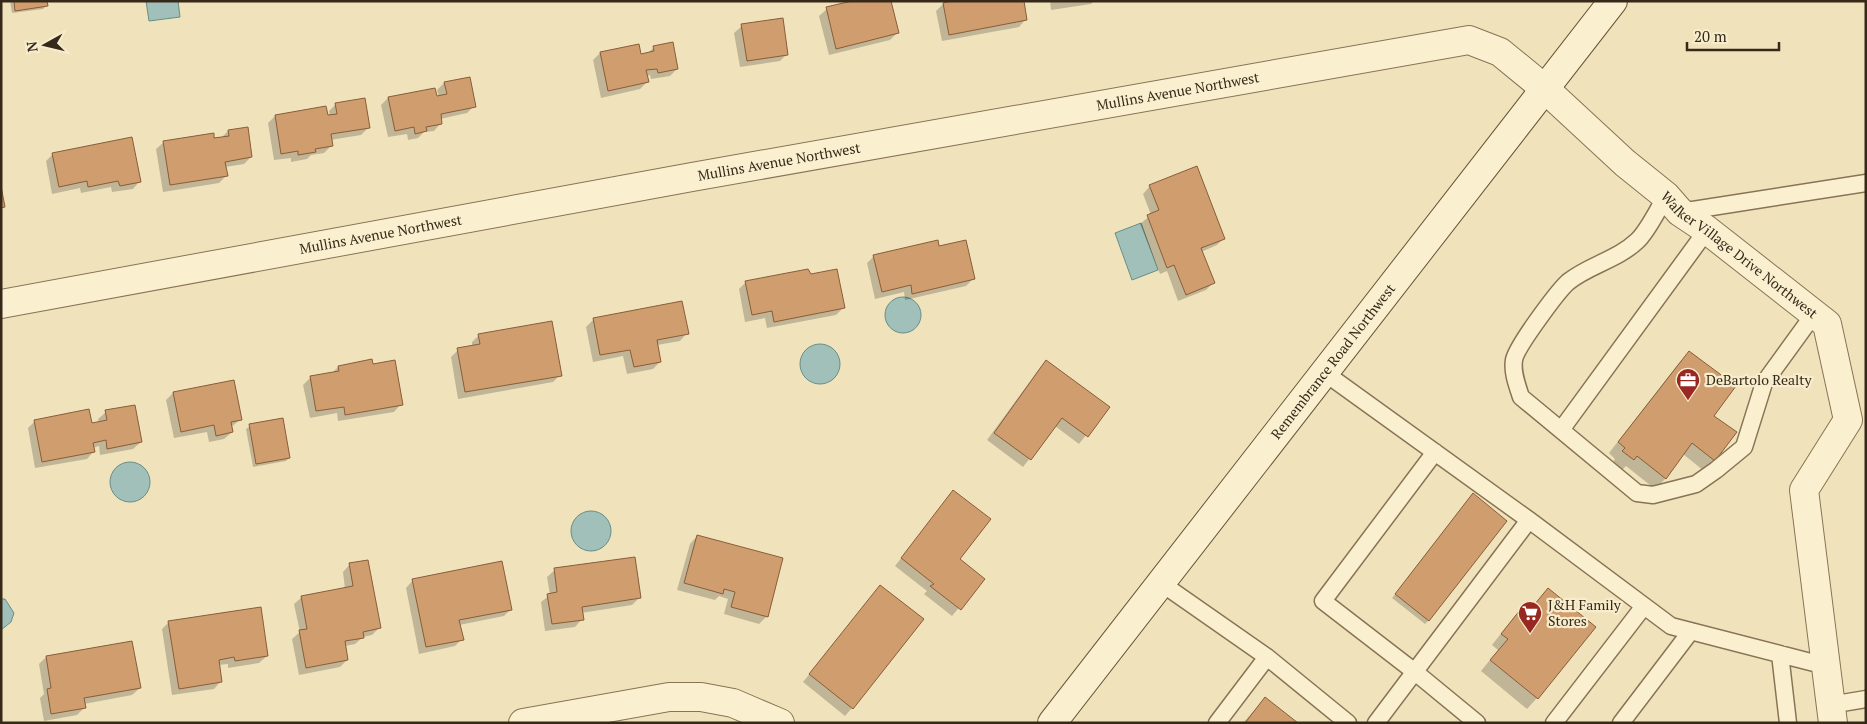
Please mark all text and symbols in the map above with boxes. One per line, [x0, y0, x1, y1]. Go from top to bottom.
north arrow [20, 20, 70, 70]
scale bar [1687, 20, 1780, 52]
text: 20 m [1694, 26, 1727, 46]
text: N [21, 40, 42, 53]
street label: Mullins Avenue Northwest [1095, 67, 1261, 114]
street label: Mullins Avenue Northwest [696, 137, 863, 185]
street label: Walker Village Drive Northwest [1657, 187, 1823, 323]
street label: Mullins Avenue Northwest [298, 209, 464, 258]
street label: Remembrance Road Northwest [1266, 279, 1399, 443]
office icon: DeBartolo Realty [1675, 367, 1701, 401]
place label: DeBartolo Realty [1706, 370, 1812, 389]
place label: J&H Family Stores [1548, 595, 1622, 630]
supermarket icon: J&H Family Stores [1517, 600, 1543, 634]

